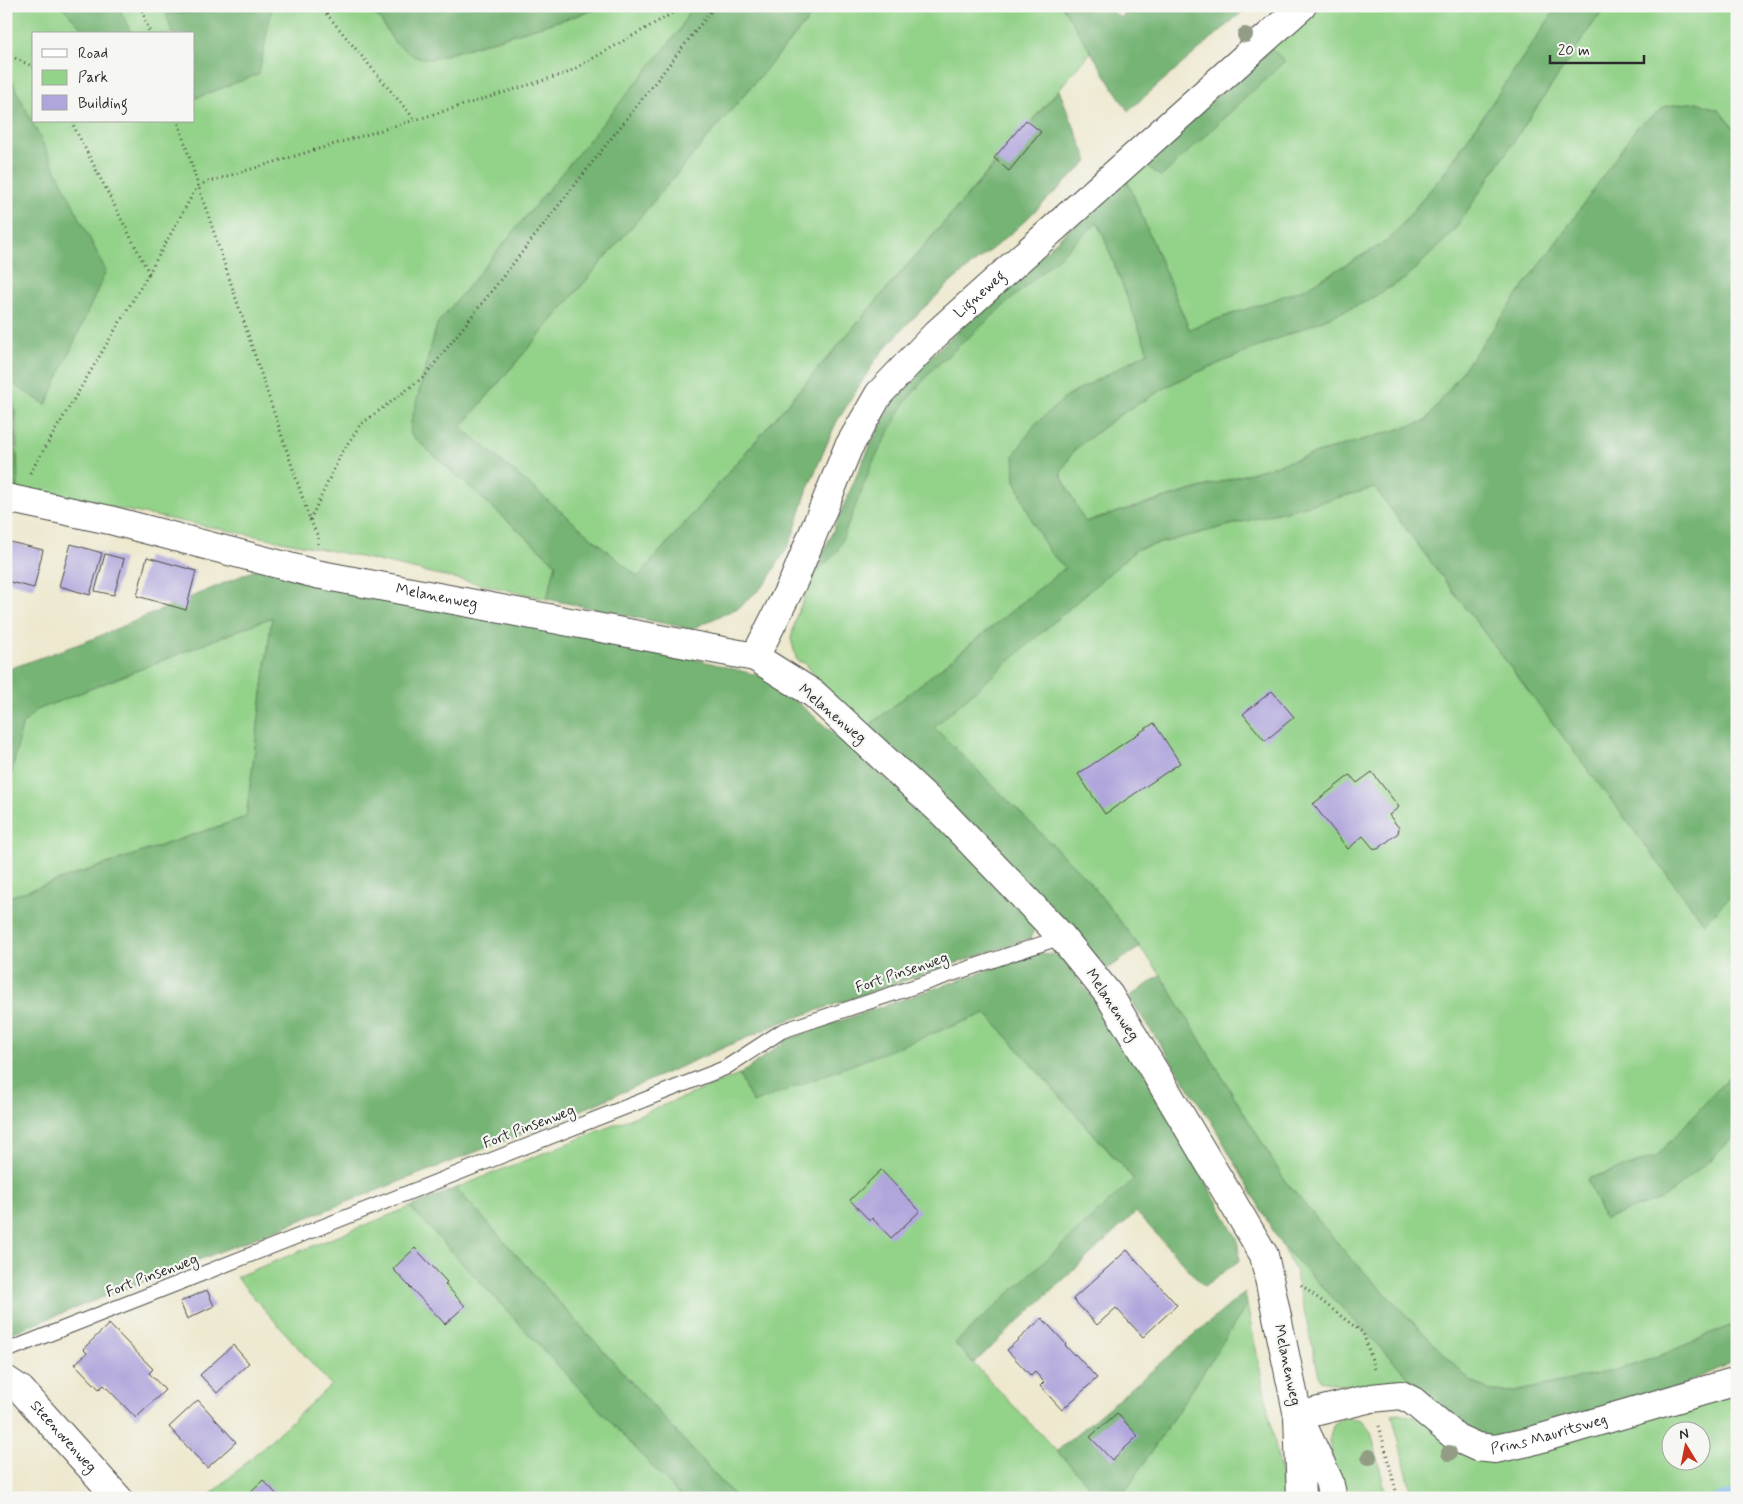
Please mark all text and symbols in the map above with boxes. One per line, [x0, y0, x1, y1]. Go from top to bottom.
legend [32, 32, 195, 122]
scale bar [1550, 32, 1644, 64]
text: 20 m [1558, 41, 1590, 61]
text: Road [78, 44, 108, 64]
text: Park [78, 68, 108, 88]
text: Building [78, 94, 128, 115]
street label: Ligneweg [950, 266, 1011, 323]
street label: Melanenweg [394, 579, 479, 615]
street label: Melanenweg [793, 680, 870, 749]
street label: Fort Pinsenweg [853, 948, 951, 999]
street label: Melanenweg [1080, 965, 1143, 1045]
street label: Fort Pinsenweg [480, 1100, 578, 1155]
street label: Fort Pinsenweg [103, 1249, 201, 1304]
street label: Melanenweg [1268, 1322, 1305, 1408]
street label: Steenovenweg [25, 1396, 101, 1478]
street label: Prins Mauritsweg [1489, 1409, 1609, 1460]
north arrow [1660, 1422, 1710, 1472]
text: N [1678, 1425, 1690, 1444]

